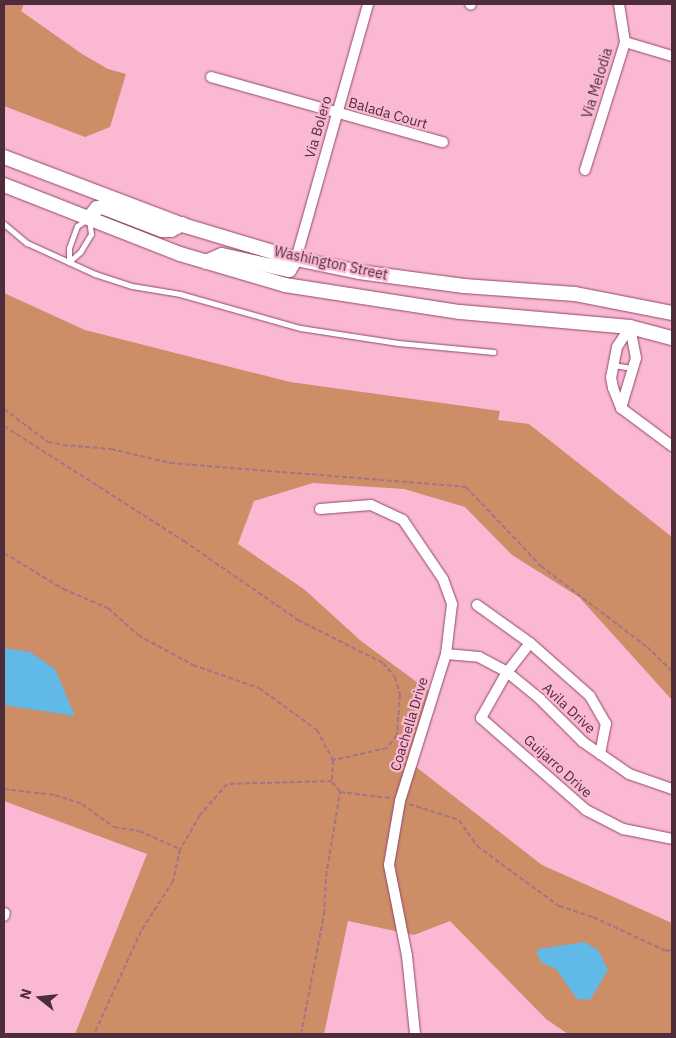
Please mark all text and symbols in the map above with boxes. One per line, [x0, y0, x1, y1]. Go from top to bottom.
street label: Via Melodia [578, 46, 616, 120]
street label: Via Bolero [301, 94, 335, 160]
street label: Balada Court [347, 94, 429, 132]
street label: Washington Street [273, 243, 389, 283]
street label: Coachella Drive [387, 675, 431, 773]
street label: Avila Drive [539, 679, 599, 737]
street label: Guijarro Drive [520, 731, 596, 801]
north arrow [15, 973, 65, 1023]
text: N [16, 987, 36, 1001]

